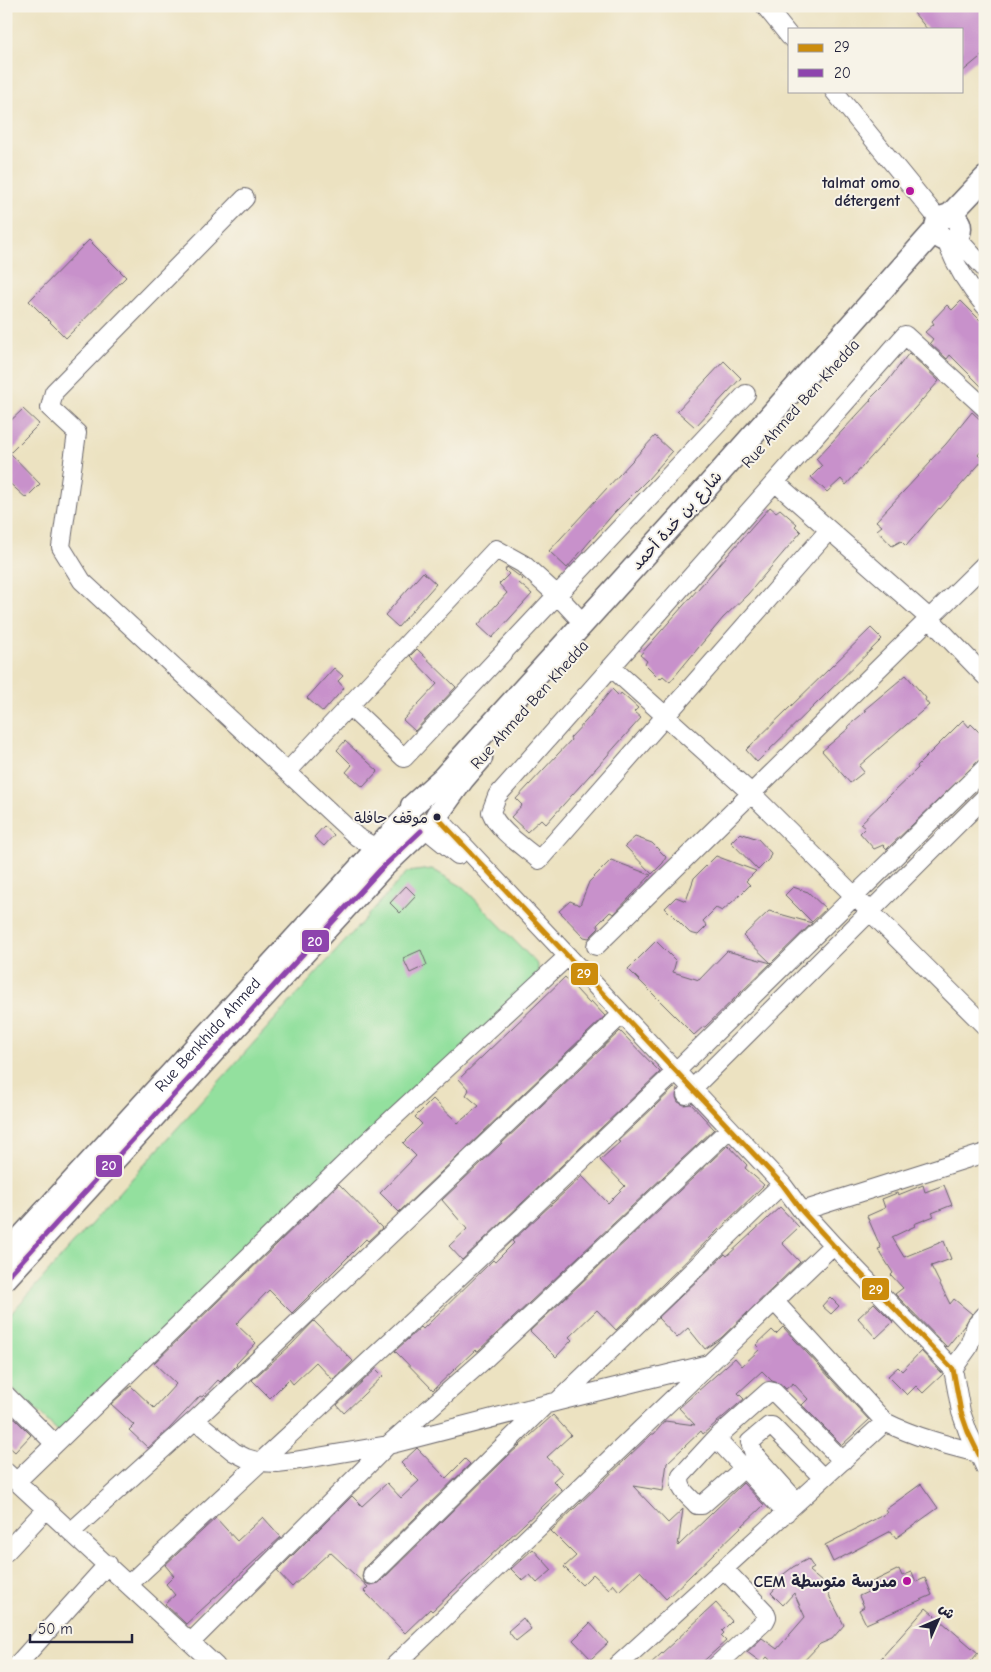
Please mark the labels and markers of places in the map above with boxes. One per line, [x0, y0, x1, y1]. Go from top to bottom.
place label: talmat omo détergent [821, 174, 901, 210]
marker: talmat omo détergent [904, 185, 916, 197]
place label: موقف حافلة [354, 809, 428, 827]
marker: موقف حافلة [432, 812, 442, 822]
place label: CEM مدرسة متوسطة [754, 1573, 897, 1592]
marker: CEM مدرسة متوسطة [901, 1575, 913, 1587]

